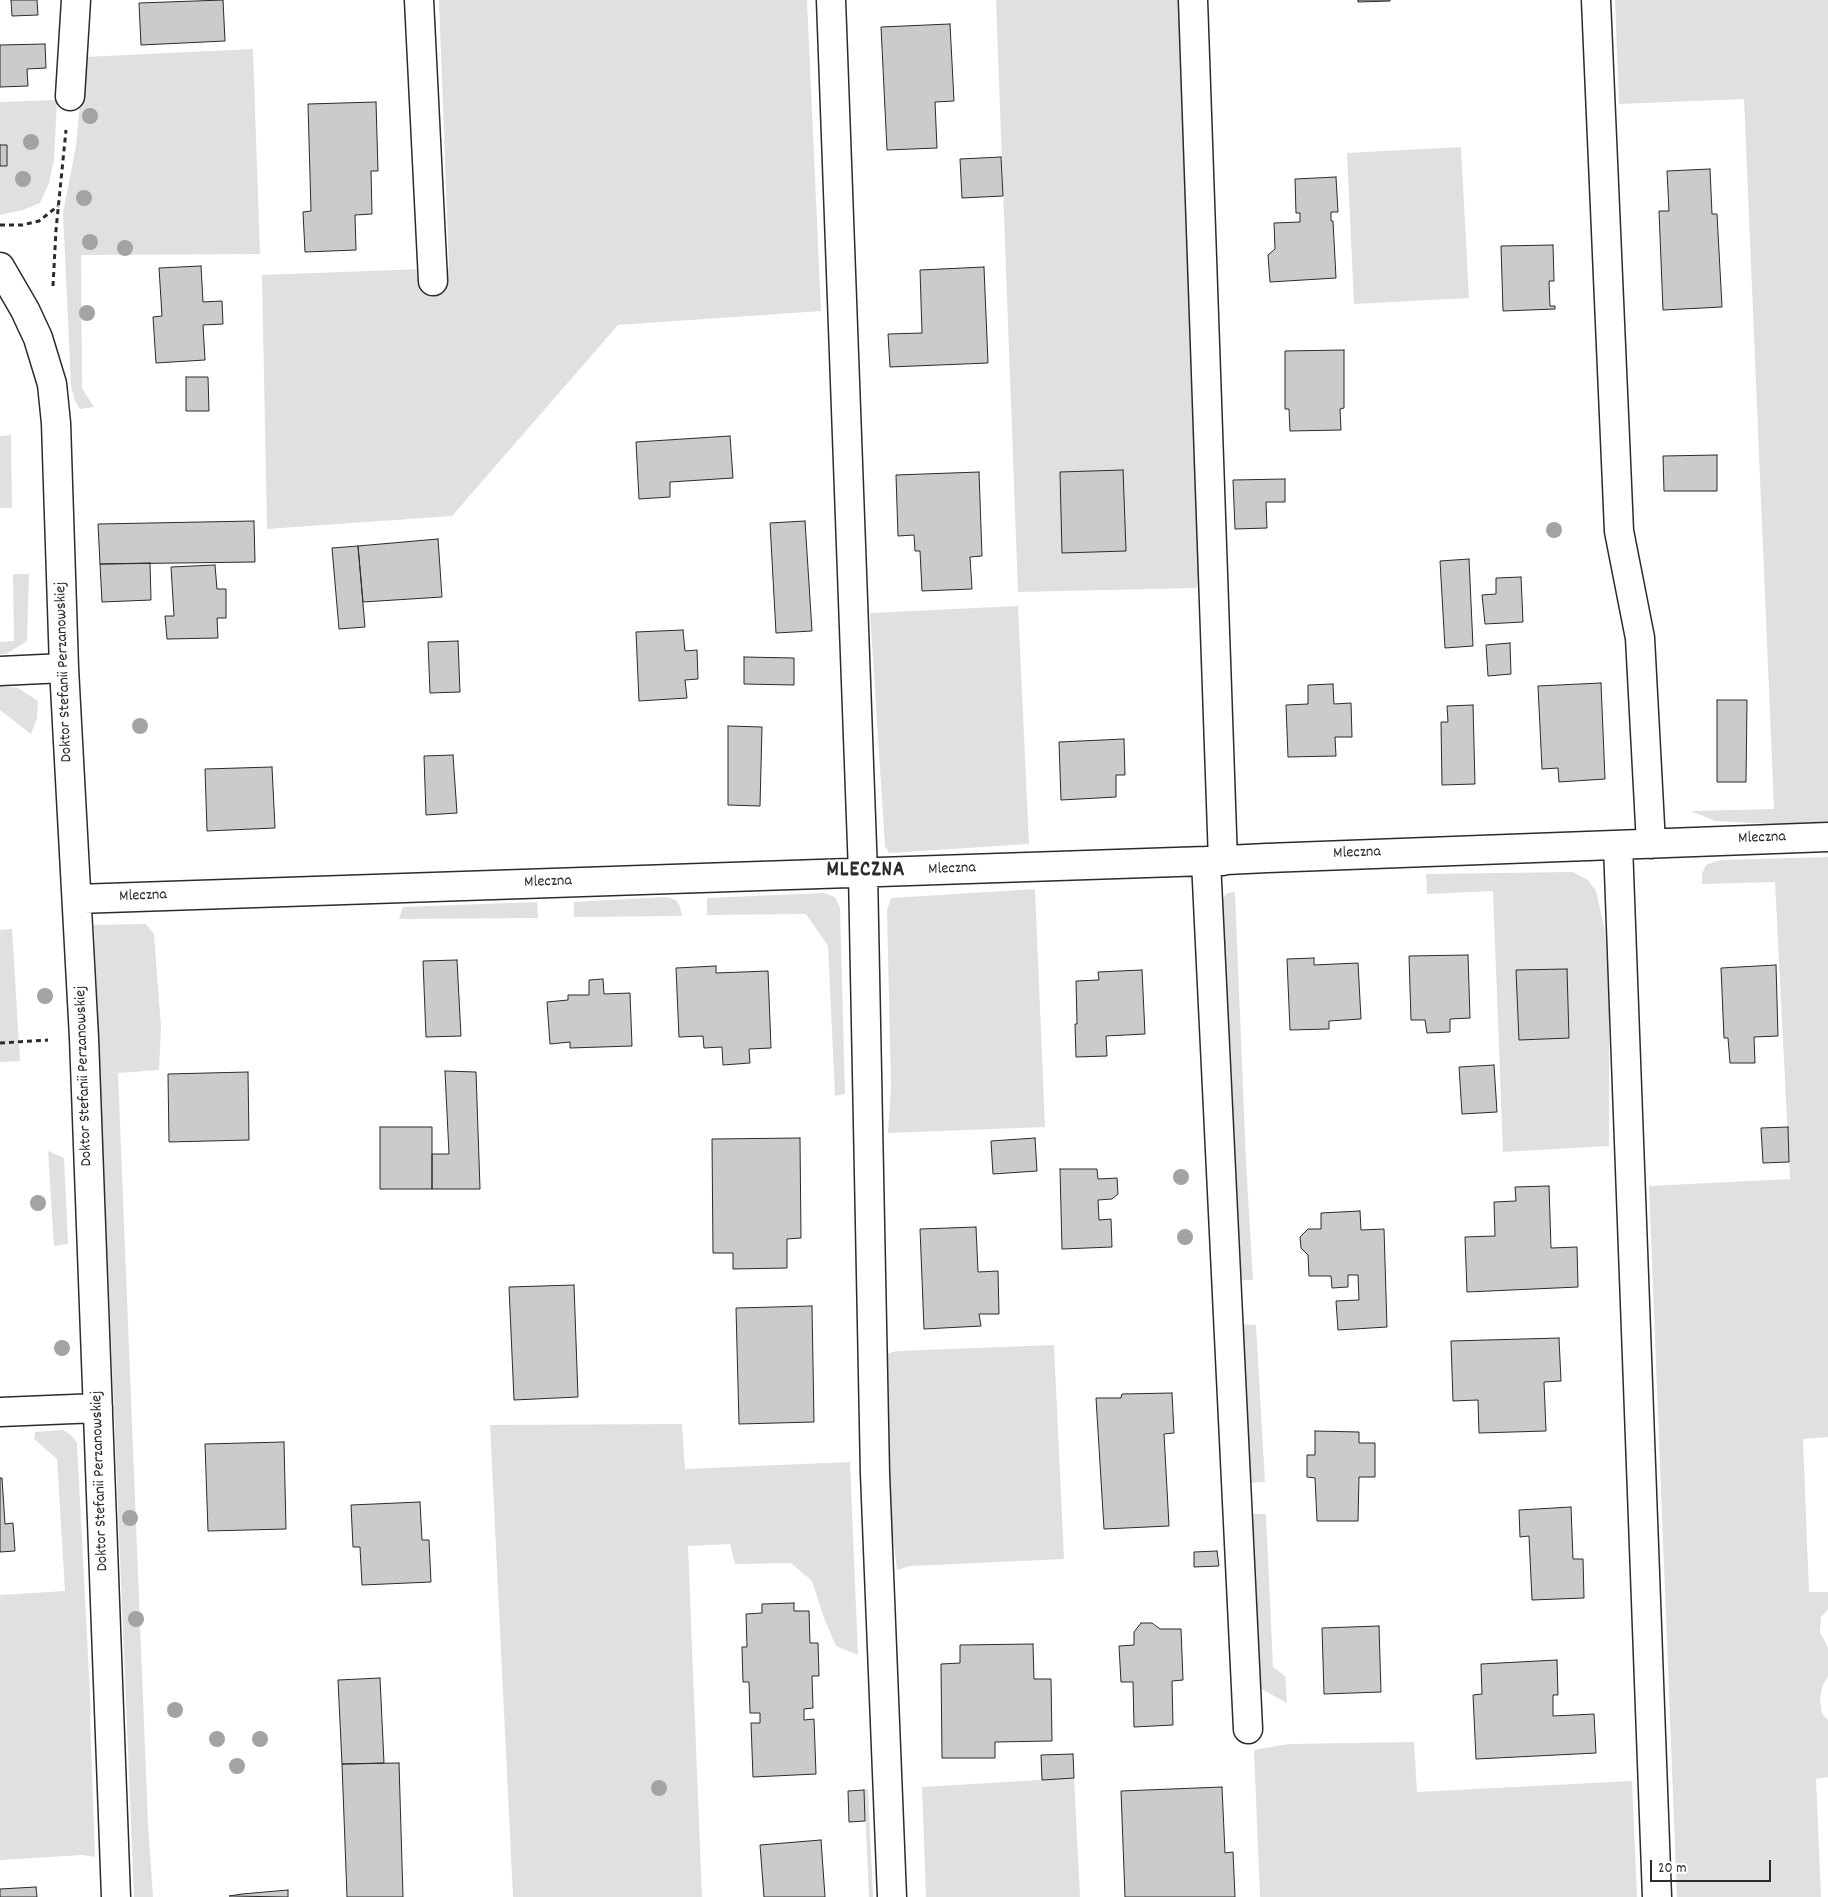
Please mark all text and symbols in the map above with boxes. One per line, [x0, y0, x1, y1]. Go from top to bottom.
street label: Doktor Stefanii Perzanowskiej [52, 581, 78, 763]
street label: Mleczna [1738, 829, 1786, 849]
street label: Mleczna [1333, 844, 1381, 864]
district label: MLECZNA [826, 859, 906, 885]
street label: Mleczna [928, 860, 976, 880]
street label: Mleczna [524, 873, 572, 893]
street label: Mleczna [119, 887, 167, 907]
street label: Doktor Stefanii Perzanowskiej [72, 985, 98, 1167]
street label: Doktor Stefanii Perzanowskiej [88, 1390, 114, 1572]
scale bar [1653, 1850, 1774, 1882]
text: 20 m [1658, 1858, 1686, 1880]

